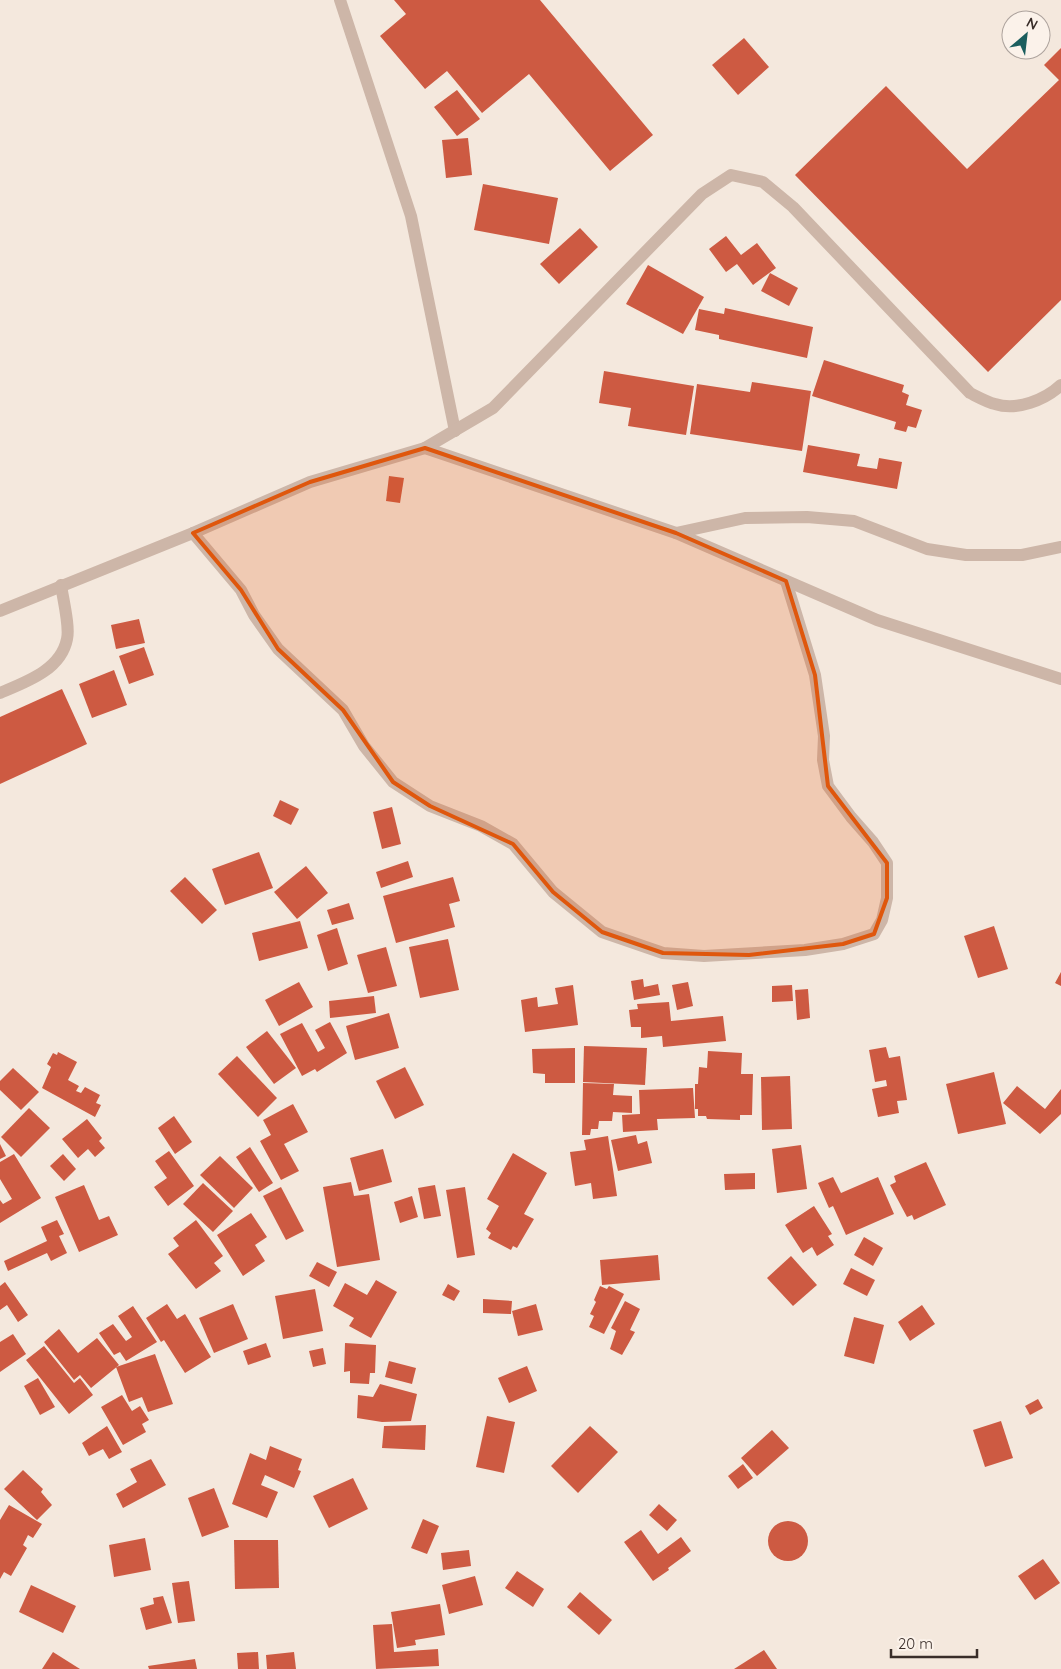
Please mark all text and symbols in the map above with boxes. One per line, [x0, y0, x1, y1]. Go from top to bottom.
north arrow [1001, 10, 1051, 60]
text: N [1023, 13, 1041, 34]
scale bar [891, 1626, 977, 1658]
text: 20 m [898, 1634, 933, 1653]

